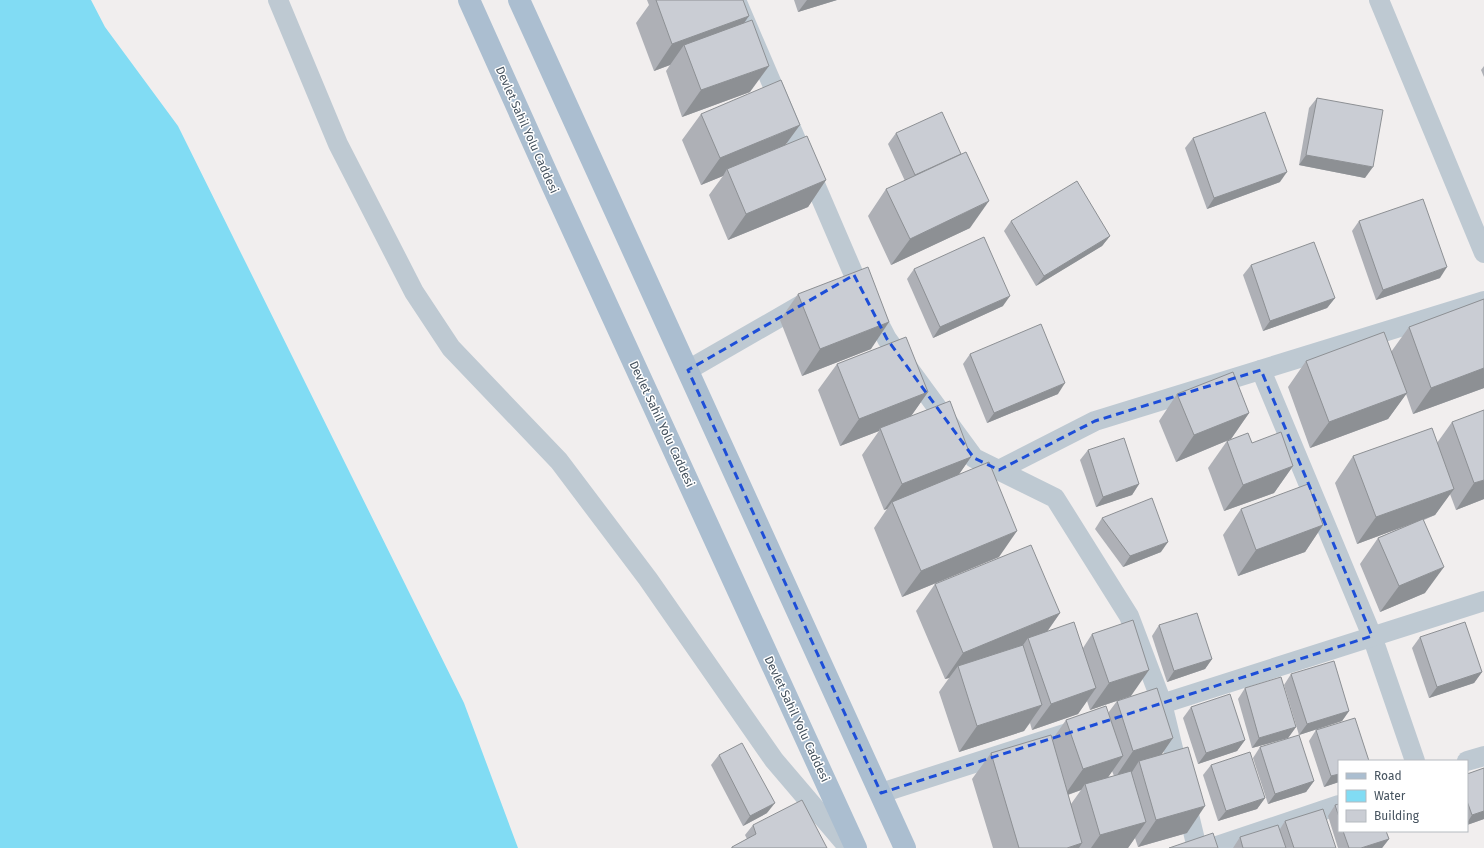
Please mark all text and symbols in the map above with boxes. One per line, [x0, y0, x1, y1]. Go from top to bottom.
street label: Devlet Sahil Yolu Caddesi [493, 64, 561, 196]
street label: Devlet Sahil Yolu Caddesi [627, 359, 697, 489]
street label: Devlet Sahil Yolu Caddesi [762, 654, 832, 784]
legend [1338, 760, 1468, 832]
text: Road [1374, 769, 1402, 783]
text: Water [1374, 789, 1406, 803]
text: Building [1374, 809, 1420, 823]

